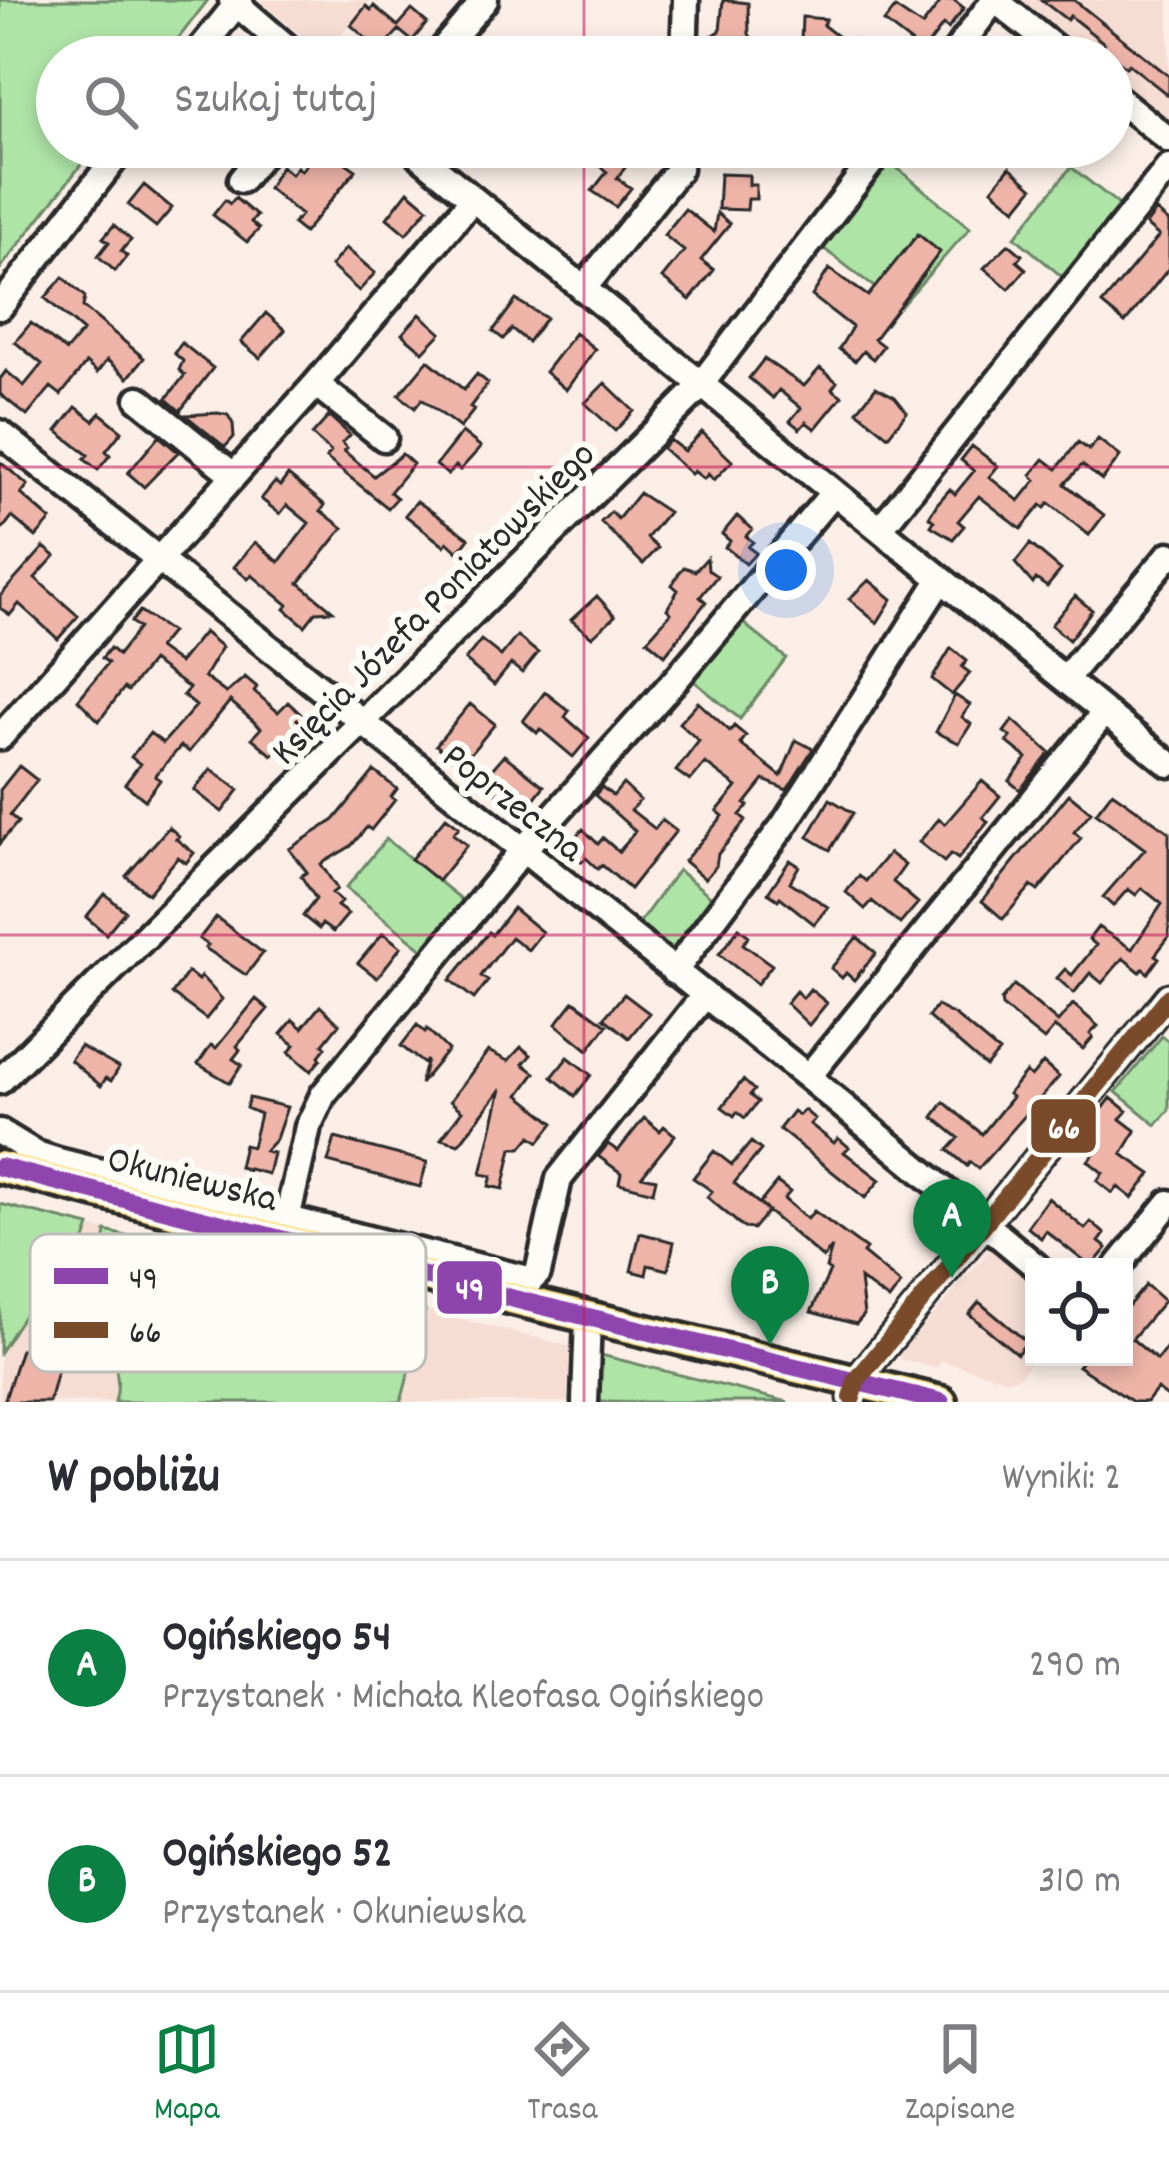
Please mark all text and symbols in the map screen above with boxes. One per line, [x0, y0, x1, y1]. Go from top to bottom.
search box [36, 36, 1133, 168]
icon: search [78, 69, 144, 135]
text: Szukaj tutaj [174, 70, 378, 134]
street label: Księcia Józefa Poniatowskiego [261, 431, 611, 781]
your location [756, 540, 816, 600]
street label: Poprzeczna [429, 732, 594, 878]
line badge: 66 [1029, 1097, 1098, 1155]
text: 66 [1048, 1108, 1080, 1155]
street label: Okuniewska [101, 1135, 283, 1230]
pin: A [913, 1179, 991, 1278]
legend [30, 1234, 426, 1372]
pin: B [731, 1246, 809, 1345]
text: 49 [129, 1258, 158, 1305]
map controls [1025, 1258, 1133, 1366]
button: locate [1025, 1258, 1133, 1366]
line badge: 49 [435, 1259, 504, 1316]
text: 49 [456, 1269, 484, 1316]
text: 66 [129, 1312, 161, 1359]
text: W pobliżu [48, 1444, 220, 1516]
text: Wyniki: 2 [1002, 1453, 1121, 1508]
text: Ogińskiego 54 [162, 1608, 392, 1672]
text: A [76, 1640, 98, 1695]
text: 290 m [1029, 1640, 1121, 1695]
text: Przystanek · Michała Kleofasa Ogińskiego [162, 1672, 764, 1727]
text: Ogińskiego 52 [162, 1824, 393, 1888]
text: B [78, 1856, 96, 1911]
text: 310 m [1038, 1856, 1121, 1911]
text: Przystanek · Okuniewska [162, 1888, 525, 1943]
tab: Mapa [154, 2016, 220, 2135]
tab: Trasa [527, 2016, 597, 2135]
tab: Zapisane [905, 2016, 1015, 2135]

